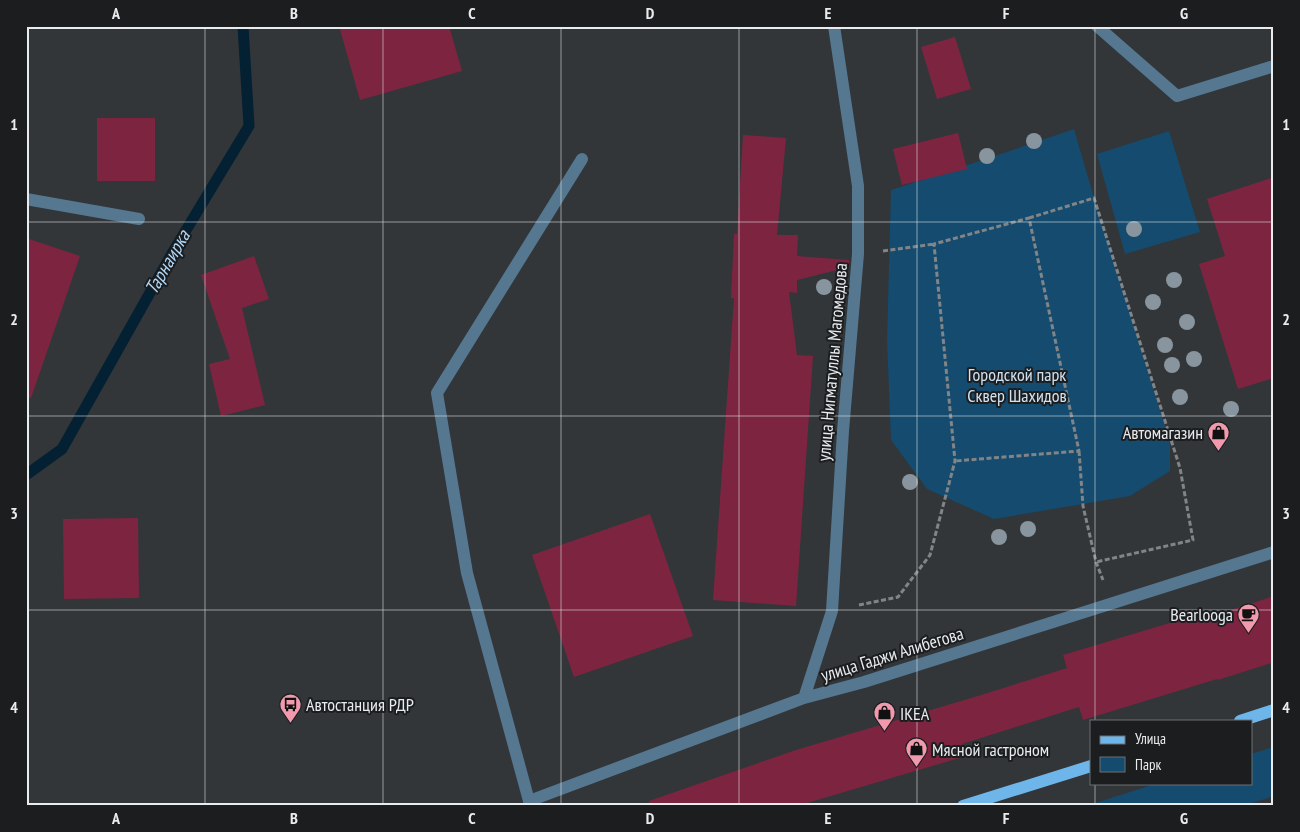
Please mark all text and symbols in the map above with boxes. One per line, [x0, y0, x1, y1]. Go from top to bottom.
text: A [111, 3, 121, 23]
text: B [290, 3, 298, 23]
text: C [468, 3, 476, 23]
text: D [646, 3, 655, 23]
text: E [825, 3, 832, 23]
text: F [1003, 3, 1010, 23]
text: G [1180, 3, 1188, 23]
text: 1 [10, 114, 18, 134]
text: 1 [1282, 114, 1290, 134]
water label: Тарнаирка [139, 224, 196, 298]
street label: улица Нигматуллы Магомедова [812, 262, 852, 462]
text: 2 [10, 309, 18, 329]
text: 2 [1282, 309, 1290, 329]
park label: Городской парк Сквер Шахидов [967, 363, 1067, 407]
shop icon: Автомагазин [1207, 420, 1231, 451]
place label: Автомагазин [1123, 421, 1203, 444]
text: 3 [10, 503, 18, 523]
text: 3 [1282, 503, 1290, 523]
cafe icon: Bearlooga [1237, 602, 1261, 633]
place label: Bearlooga [1170, 603, 1233, 626]
street label: улица Гаджи Алибегова [818, 621, 966, 687]
bus stop icon: Автостанция РДР [278, 692, 302, 723]
place label: Автостанция РДР [306, 693, 414, 716]
text: 4 [10, 697, 18, 717]
text: 4 [1282, 697, 1290, 717]
shop icon: IKEA [872, 701, 896, 732]
place label: IKEA [900, 702, 930, 725]
legend [1090, 720, 1252, 784]
text: Улица [1135, 729, 1166, 748]
shop icon: Мясной гастроном [904, 737, 928, 768]
place label: Мясной гастроном [932, 738, 1049, 761]
text: Парк [1135, 755, 1161, 774]
text: A [111, 808, 121, 828]
text: B [290, 808, 298, 828]
text: C [468, 808, 476, 828]
text: D [646, 808, 655, 828]
text: E [825, 808, 832, 828]
text: F [1003, 808, 1010, 828]
text: G [1180, 808, 1188, 828]

